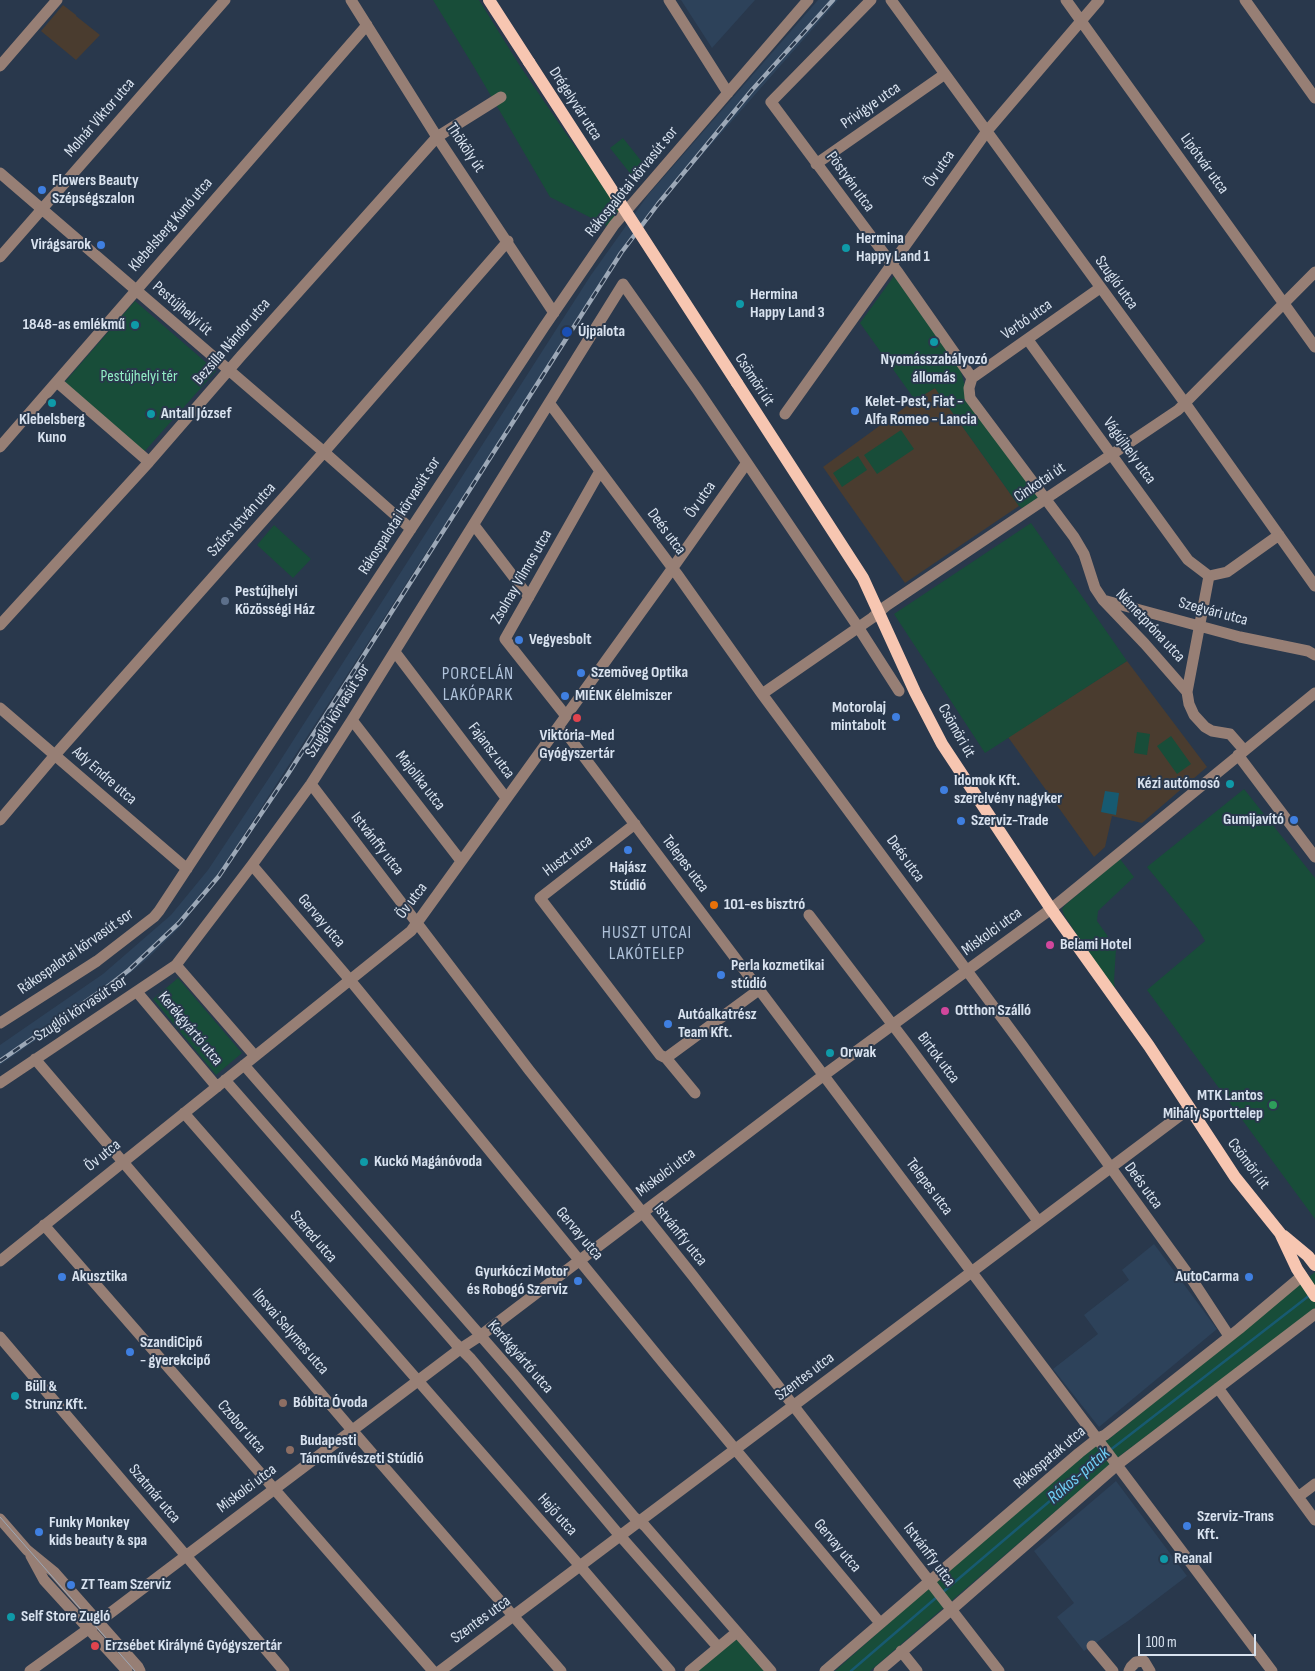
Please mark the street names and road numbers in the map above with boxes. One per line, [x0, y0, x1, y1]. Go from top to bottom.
street label: Drégelyvár utca [544, 64, 606, 144]
street label: Molnár Viktor utca [61, 75, 139, 161]
street label: Privigye utca [837, 79, 905, 133]
street label: Thököly út [441, 120, 489, 176]
street label: Rákospalotai körvasút sor [582, 123, 682, 241]
street label: Lipótvár utca [1176, 130, 1232, 198]
street label: Öv utca [921, 147, 959, 191]
street label: Pöstyén utca [822, 148, 878, 216]
street label: Klebelsberg Kunó utca [125, 174, 217, 276]
street label: Szugló utca [1090, 252, 1142, 314]
street label: Pestújhelyi út [148, 278, 216, 340]
street label: Bezsilla Nándor utca [189, 295, 275, 389]
street label: Verbó utca [998, 296, 1056, 344]
street label: Csömöri út [730, 350, 778, 410]
street label: Vágújhely utca [1098, 414, 1160, 488]
street label: Rákospalotai körvasút sor [355, 453, 445, 579]
street label: Cinkotai út [1011, 459, 1069, 507]
street label: Öv utca [682, 478, 720, 522]
street label: Szűcs István utca [204, 479, 280, 561]
street label: Deés utca [642, 505, 690, 559]
street label: Zsolnay Vilmos utca [487, 526, 557, 628]
street label: Németpróna utca [1111, 585, 1189, 667]
street label: Szegvári utca [1176, 594, 1250, 630]
street label: Szuglói körvasút sor [302, 661, 374, 761]
street label: Csömöri út [933, 701, 979, 761]
street label: Fajansz utca [464, 719, 518, 783]
street label: Ady Endre utca [68, 743, 140, 809]
street label: Majolika utca [391, 747, 449, 815]
street label: Istvánffy utca [346, 809, 408, 879]
street label: Huszt utca [539, 831, 597, 881]
street label: Telepes utca [657, 832, 713, 896]
street label: Deés utca [882, 832, 928, 886]
street label: Öv utca [392, 879, 432, 923]
street label: Gervay utca [293, 890, 349, 952]
street label: Miskolci utca [958, 904, 1026, 960]
street label: Rákospalotai körvasút sor [15, 905, 137, 999]
street label: Szuglói körvasút sor [31, 972, 131, 1046]
street label: Kerékgyártó utca [154, 988, 226, 1070]
street label: Birtok utca [913, 1029, 963, 1087]
street label: Csömöri út [1223, 1135, 1273, 1193]
street label: Öv utca [81, 1136, 125, 1176]
street label: Miskolci utca [633, 1144, 699, 1202]
street label: Telepes utca [901, 1155, 957, 1219]
street label: Deés utca [1120, 1159, 1166, 1213]
street label: Istvánffy utca [649, 1200, 711, 1270]
street label: Gervay utca [551, 1203, 607, 1265]
street label: Szered utca [285, 1207, 341, 1267]
street label: Ilosvai Selymes utca [248, 1285, 332, 1379]
street label: Kerékgyártó utca [483, 1316, 557, 1398]
street label: Szentes utca [772, 1349, 838, 1405]
street label: Czobor utca [213, 1397, 269, 1457]
street label: Rákospatak utca [1010, 1422, 1090, 1494]
street label: Miskolci utca [214, 1460, 280, 1518]
street label: Szatmár utca [124, 1461, 184, 1527]
street label: Hejő utca [533, 1490, 581, 1540]
street label: Gervay utca [809, 1515, 865, 1577]
street label: Istvánffy utca [899, 1519, 959, 1591]
street label: Szentes utca [447, 1592, 515, 1648]

